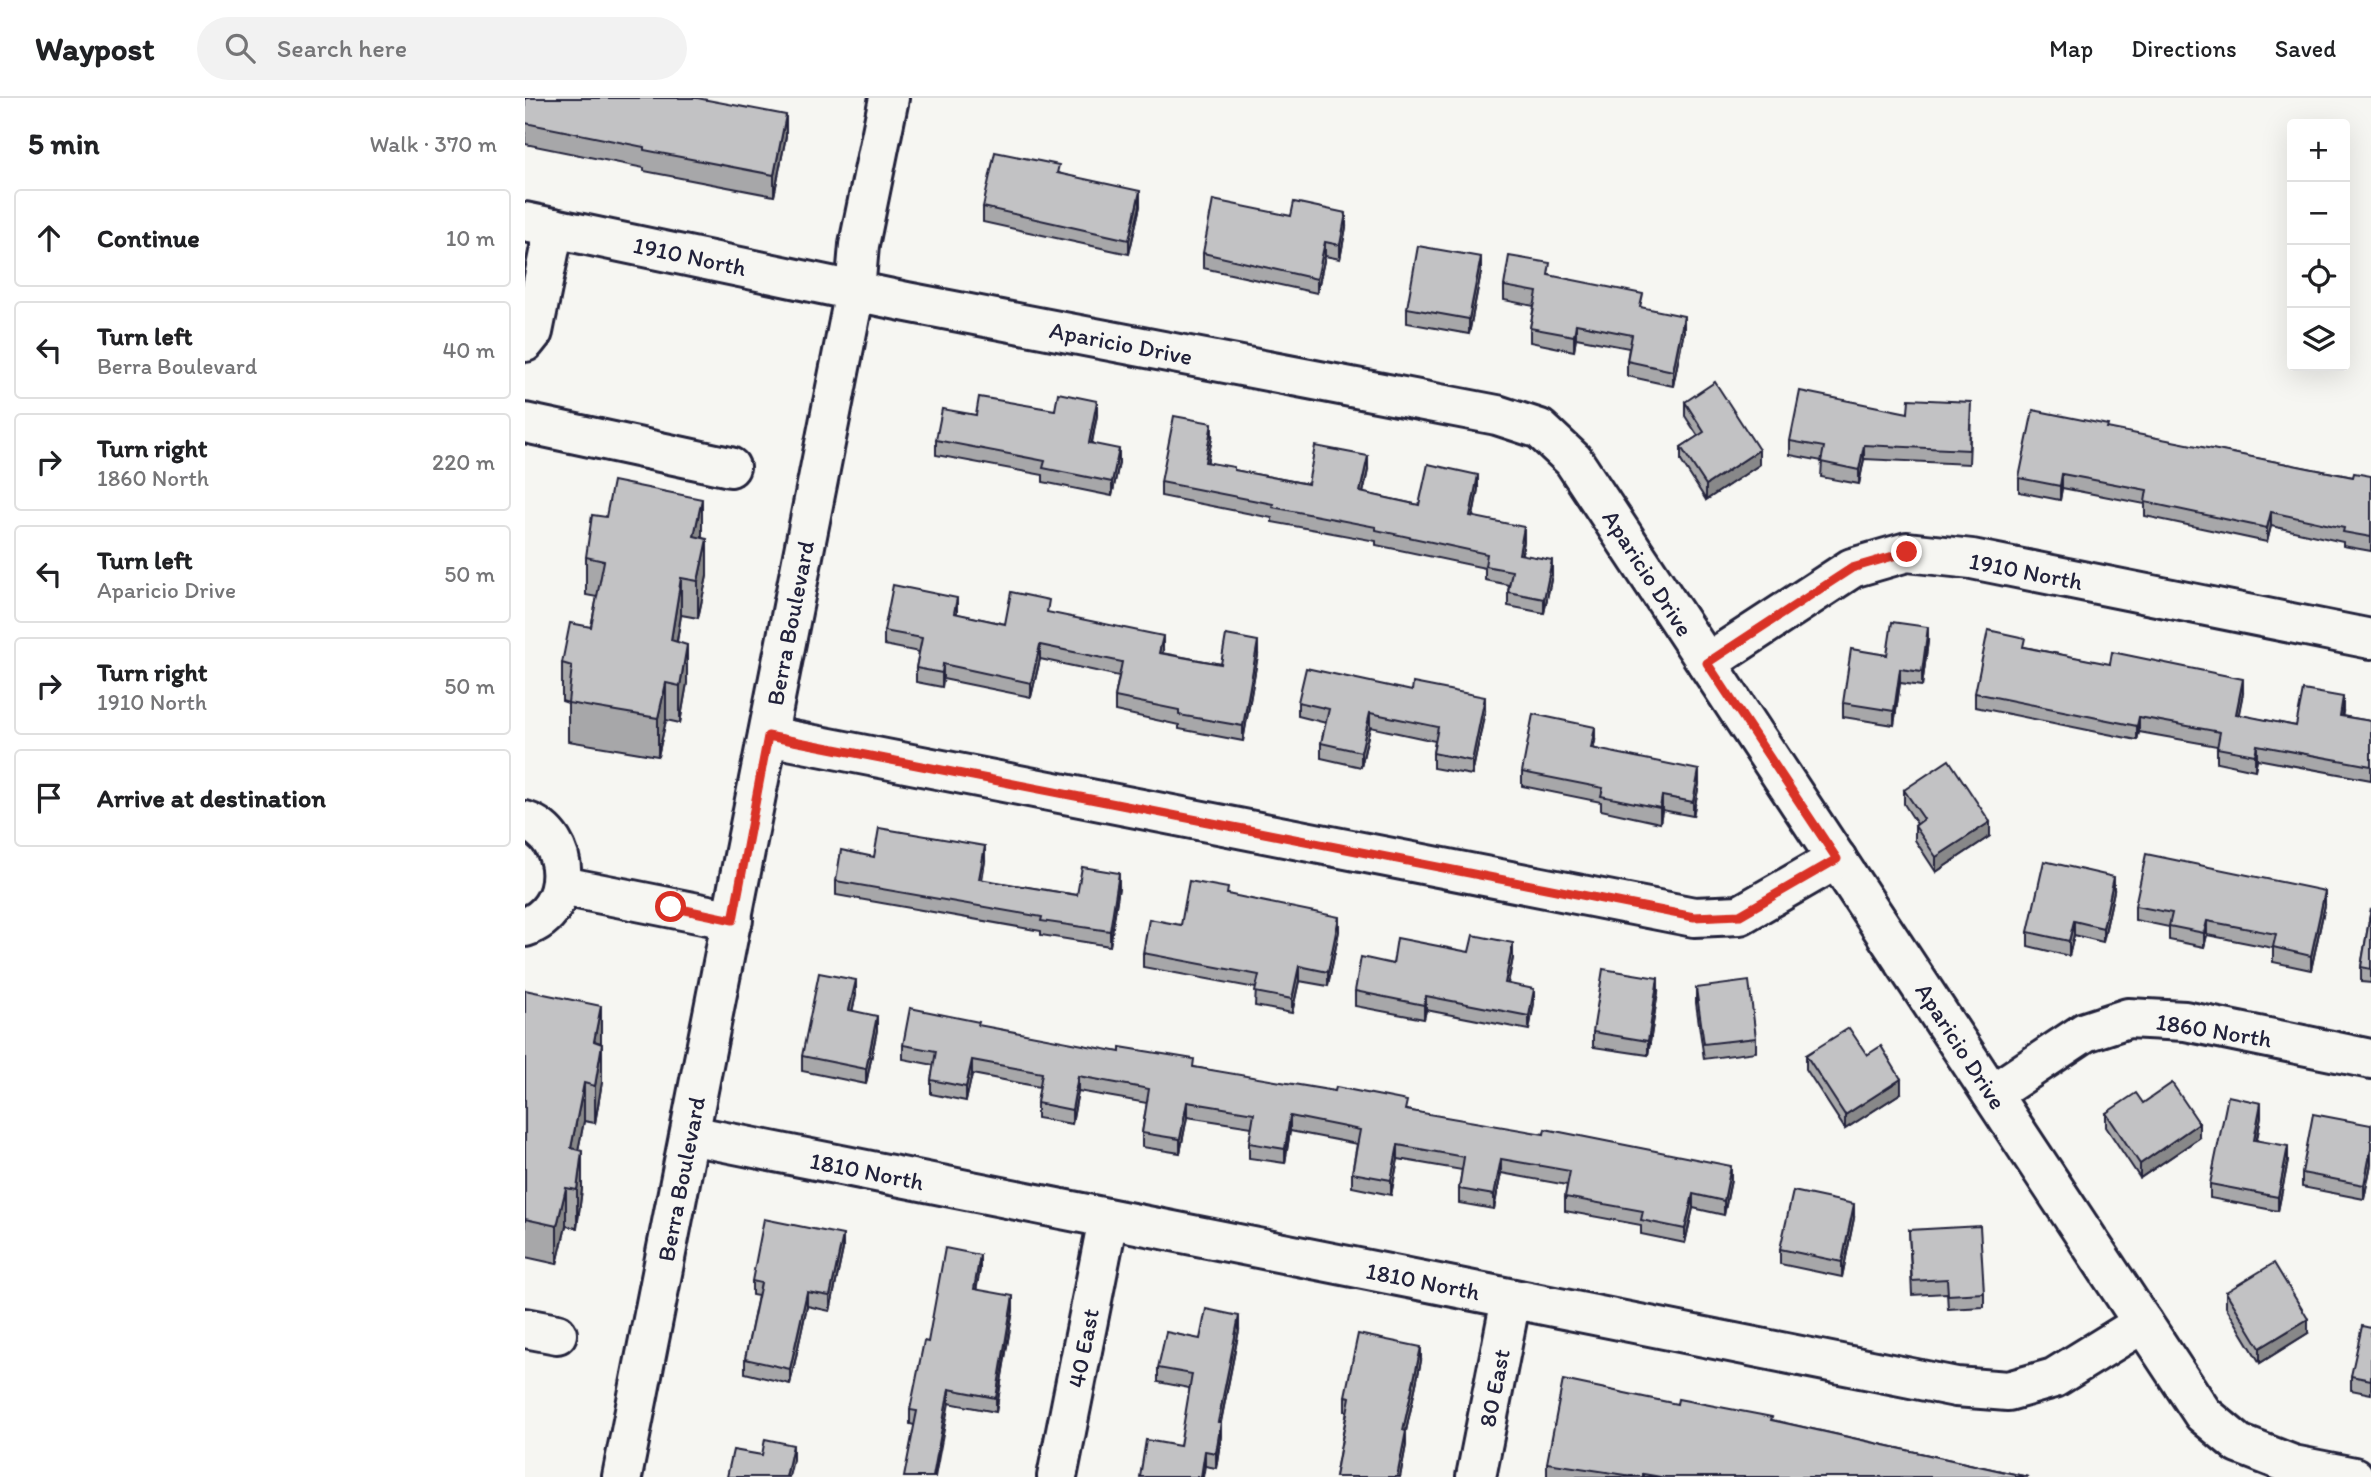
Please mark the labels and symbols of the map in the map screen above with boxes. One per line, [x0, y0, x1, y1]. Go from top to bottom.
street label: 1910 North [631, 230, 749, 282]
street label: Aparicio Drive [1047, 315, 1195, 371]
street label: Aparicio Drive [1596, 504, 1700, 642]
route end [1891, 536, 1922, 567]
street label: Berra Boulevard [760, 538, 820, 708]
street label: 1910 North [1967, 546, 2085, 596]
route start [655, 891, 686, 922]
street label: Aparicio Drive [1909, 977, 2013, 1115]
street label: 1860 North [2154, 1007, 2274, 1054]
street label: Berra Boulevard [651, 1094, 711, 1264]
street label: 1810 North [808, 1146, 927, 1196]
street label: 1810 North [1364, 1256, 1483, 1306]
street label: 40 East [1061, 1306, 1105, 1390]
street label: 80 East [1472, 1347, 1516, 1429]

